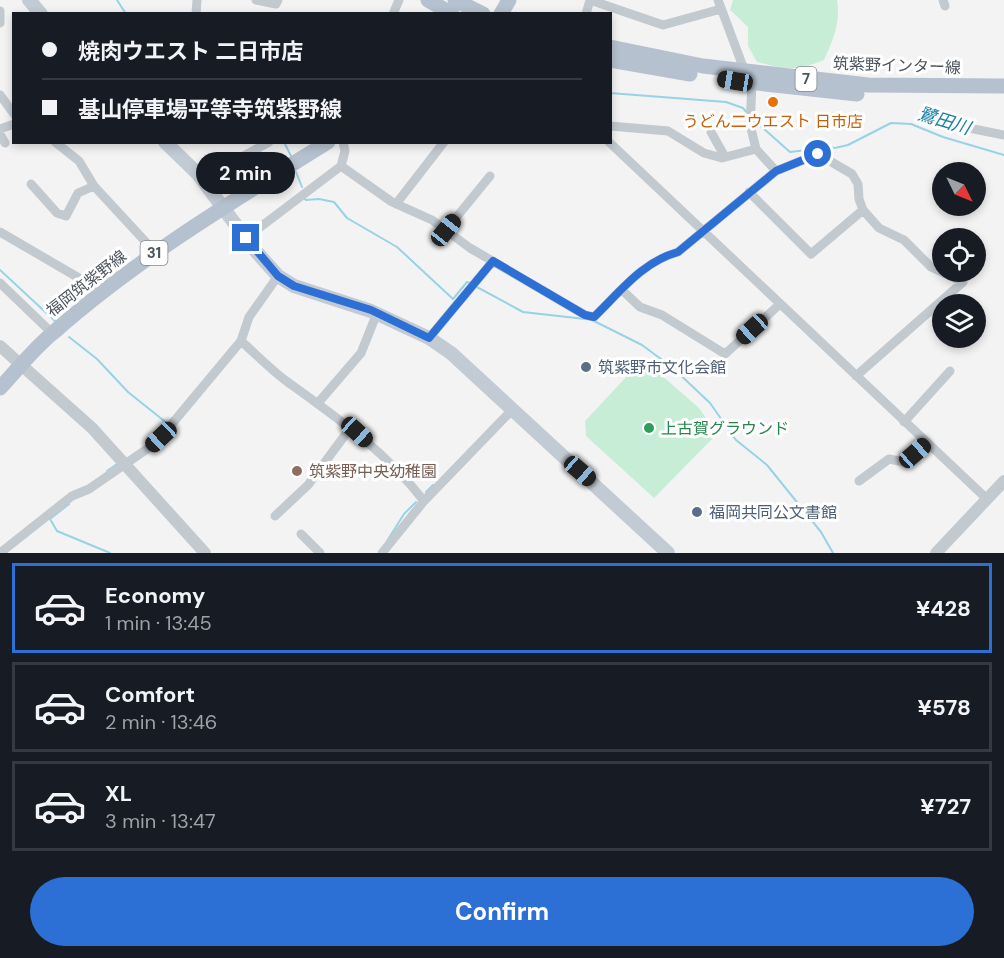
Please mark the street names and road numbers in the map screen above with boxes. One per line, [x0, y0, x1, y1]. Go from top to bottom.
street label: 筑紫野インター線 [833, 53, 961, 78]
road number: 7 [796, 67, 816, 91]
road number: 31 [140, 241, 168, 265]
street label: 福岡筑紫野線 [42, 246, 131, 321]

